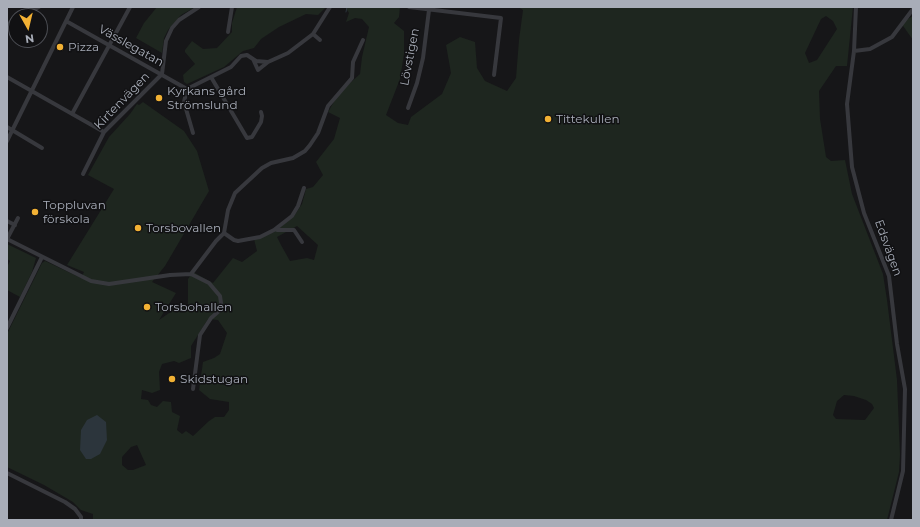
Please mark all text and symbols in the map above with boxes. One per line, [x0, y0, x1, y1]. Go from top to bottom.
north arrow [8, 8, 48, 48]
street label: Vässlegatan [96, 22, 166, 70]
street label: Lövstigen [397, 27, 423, 87]
text: N [24, 31, 35, 46]
place label: Pizza [68, 40, 99, 54]
marker: Pizza [55, 42, 65, 52]
street label: Kirtenvägen [91, 70, 153, 132]
place label: Kyrkans gård Strömslund [167, 84, 246, 112]
marker: Kyrkans gård Strömslund [154, 93, 164, 103]
place label: Tittekullen [556, 112, 620, 126]
marker: Tittekullen [543, 114, 553, 124]
place label: Toppluvan förskola [43, 198, 106, 226]
marker: Toppluvan förskola [30, 207, 40, 217]
street label: Edsvägen [871, 218, 905, 278]
place label: Torsbovallen [146, 221, 221, 235]
marker: Torsbovallen [133, 223, 143, 233]
place label: Torsbohallen [155, 300, 232, 314]
marker: Torsbohallen [142, 302, 152, 312]
place label: Skidstugan [180, 372, 248, 386]
marker: Skidstugan [167, 374, 177, 384]

